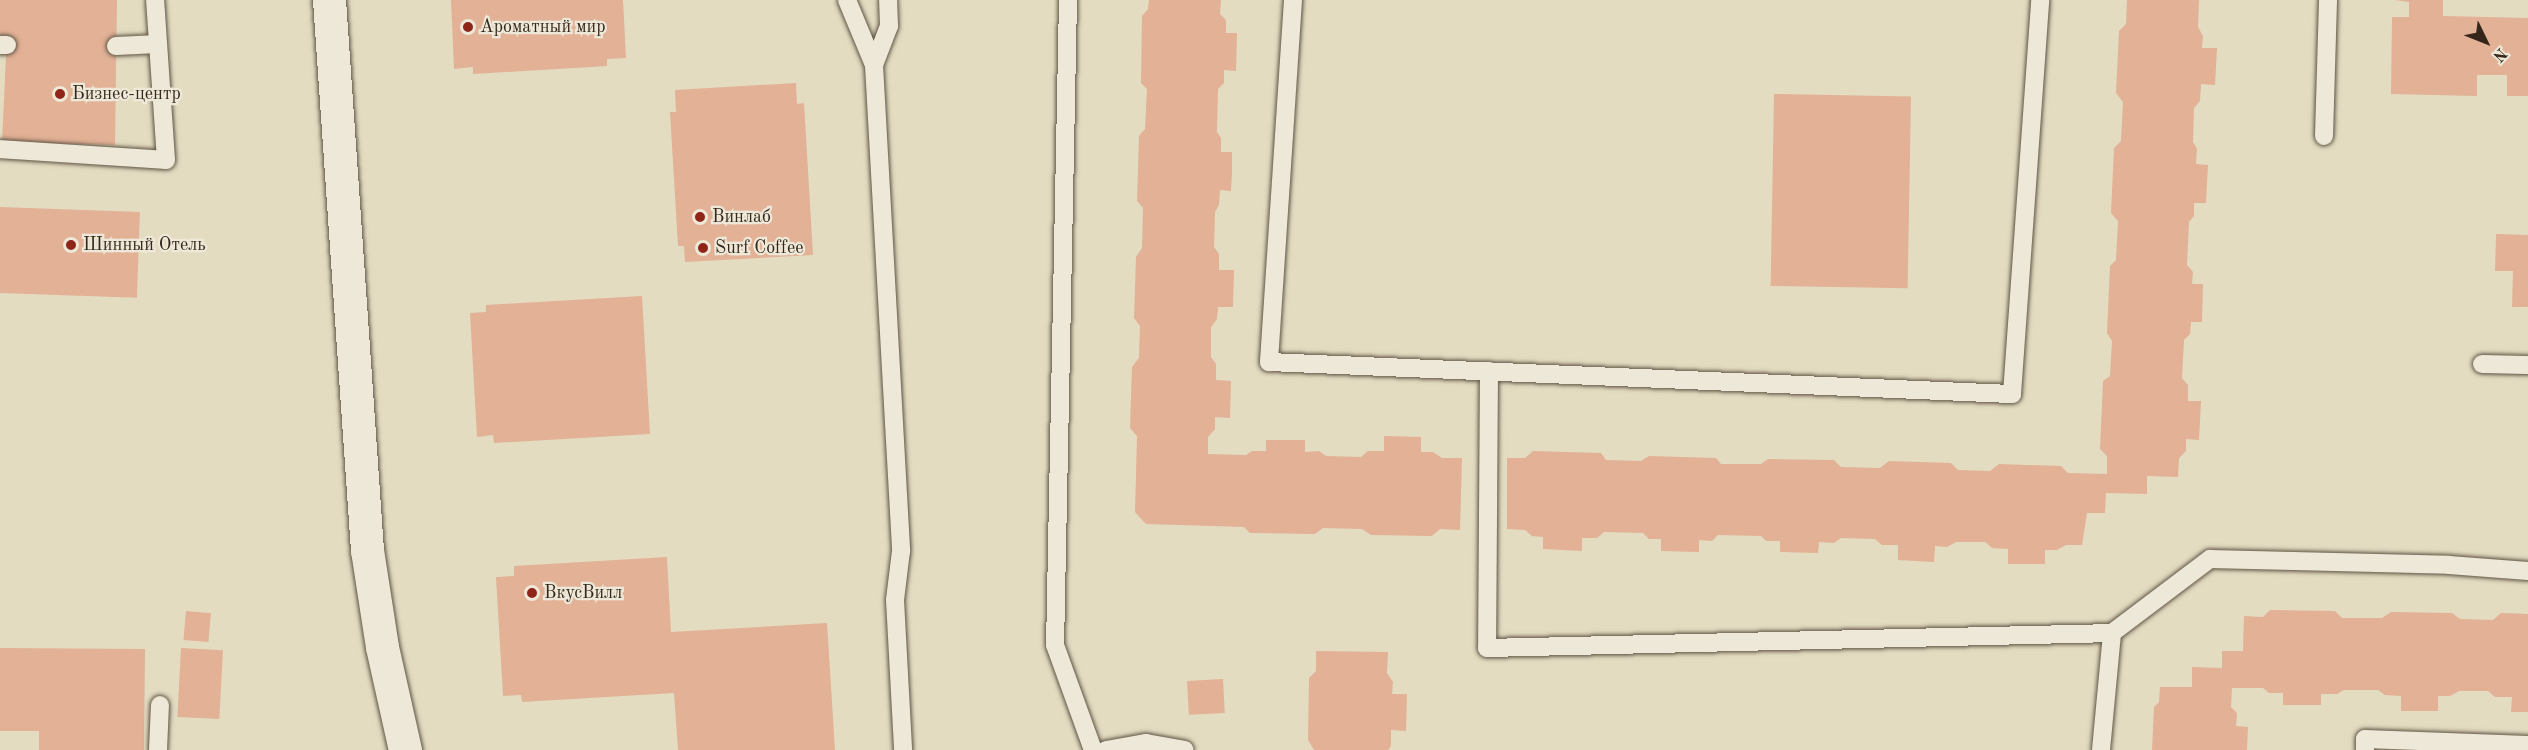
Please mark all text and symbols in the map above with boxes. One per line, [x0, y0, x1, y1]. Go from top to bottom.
north arrow [2456, 12, 2516, 72]
place label: Ароматный мир [480, 16, 606, 38]
marker: Ароматный мир [461, 20, 475, 34]
text: N [2489, 44, 2509, 64]
place label: Бизнес-центр [72, 83, 181, 105]
marker: Бизнес-центр [53, 87, 67, 101]
place label: Винлаб [712, 206, 771, 228]
marker: Винлаб [693, 210, 707, 224]
place label: Шинный Отель [83, 234, 206, 256]
place label: Surf Coffee [715, 237, 804, 259]
marker: Шинный Отель [64, 238, 78, 252]
marker: Surf Coffee [696, 241, 710, 255]
place label: ВкусВилл [544, 582, 622, 604]
marker: ВкусВилл [525, 586, 539, 600]

